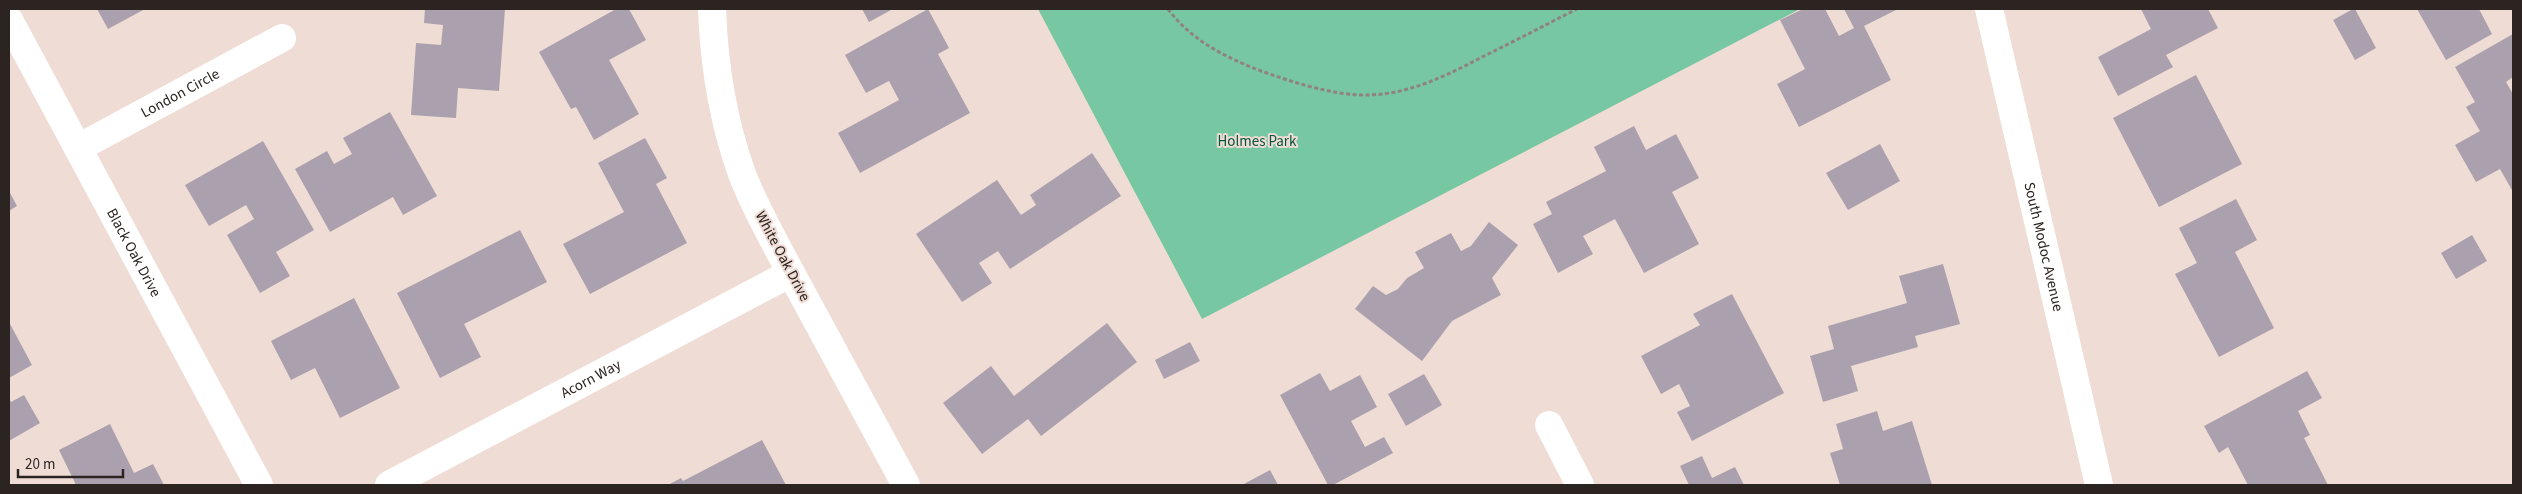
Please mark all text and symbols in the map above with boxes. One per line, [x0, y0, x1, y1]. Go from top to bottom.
street label: London Circle [137, 64, 223, 123]
park label: Holmes Park [1218, 131, 1297, 152]
street label: South Modoc Avenue [2018, 180, 2069, 314]
street label: Black Oak Drive [101, 205, 166, 301]
street label: White Oak Drive [750, 207, 815, 305]
street label: Acorn Way [557, 355, 625, 404]
scale bar [18, 446, 122, 478]
text: 20 m [25, 454, 55, 475]

